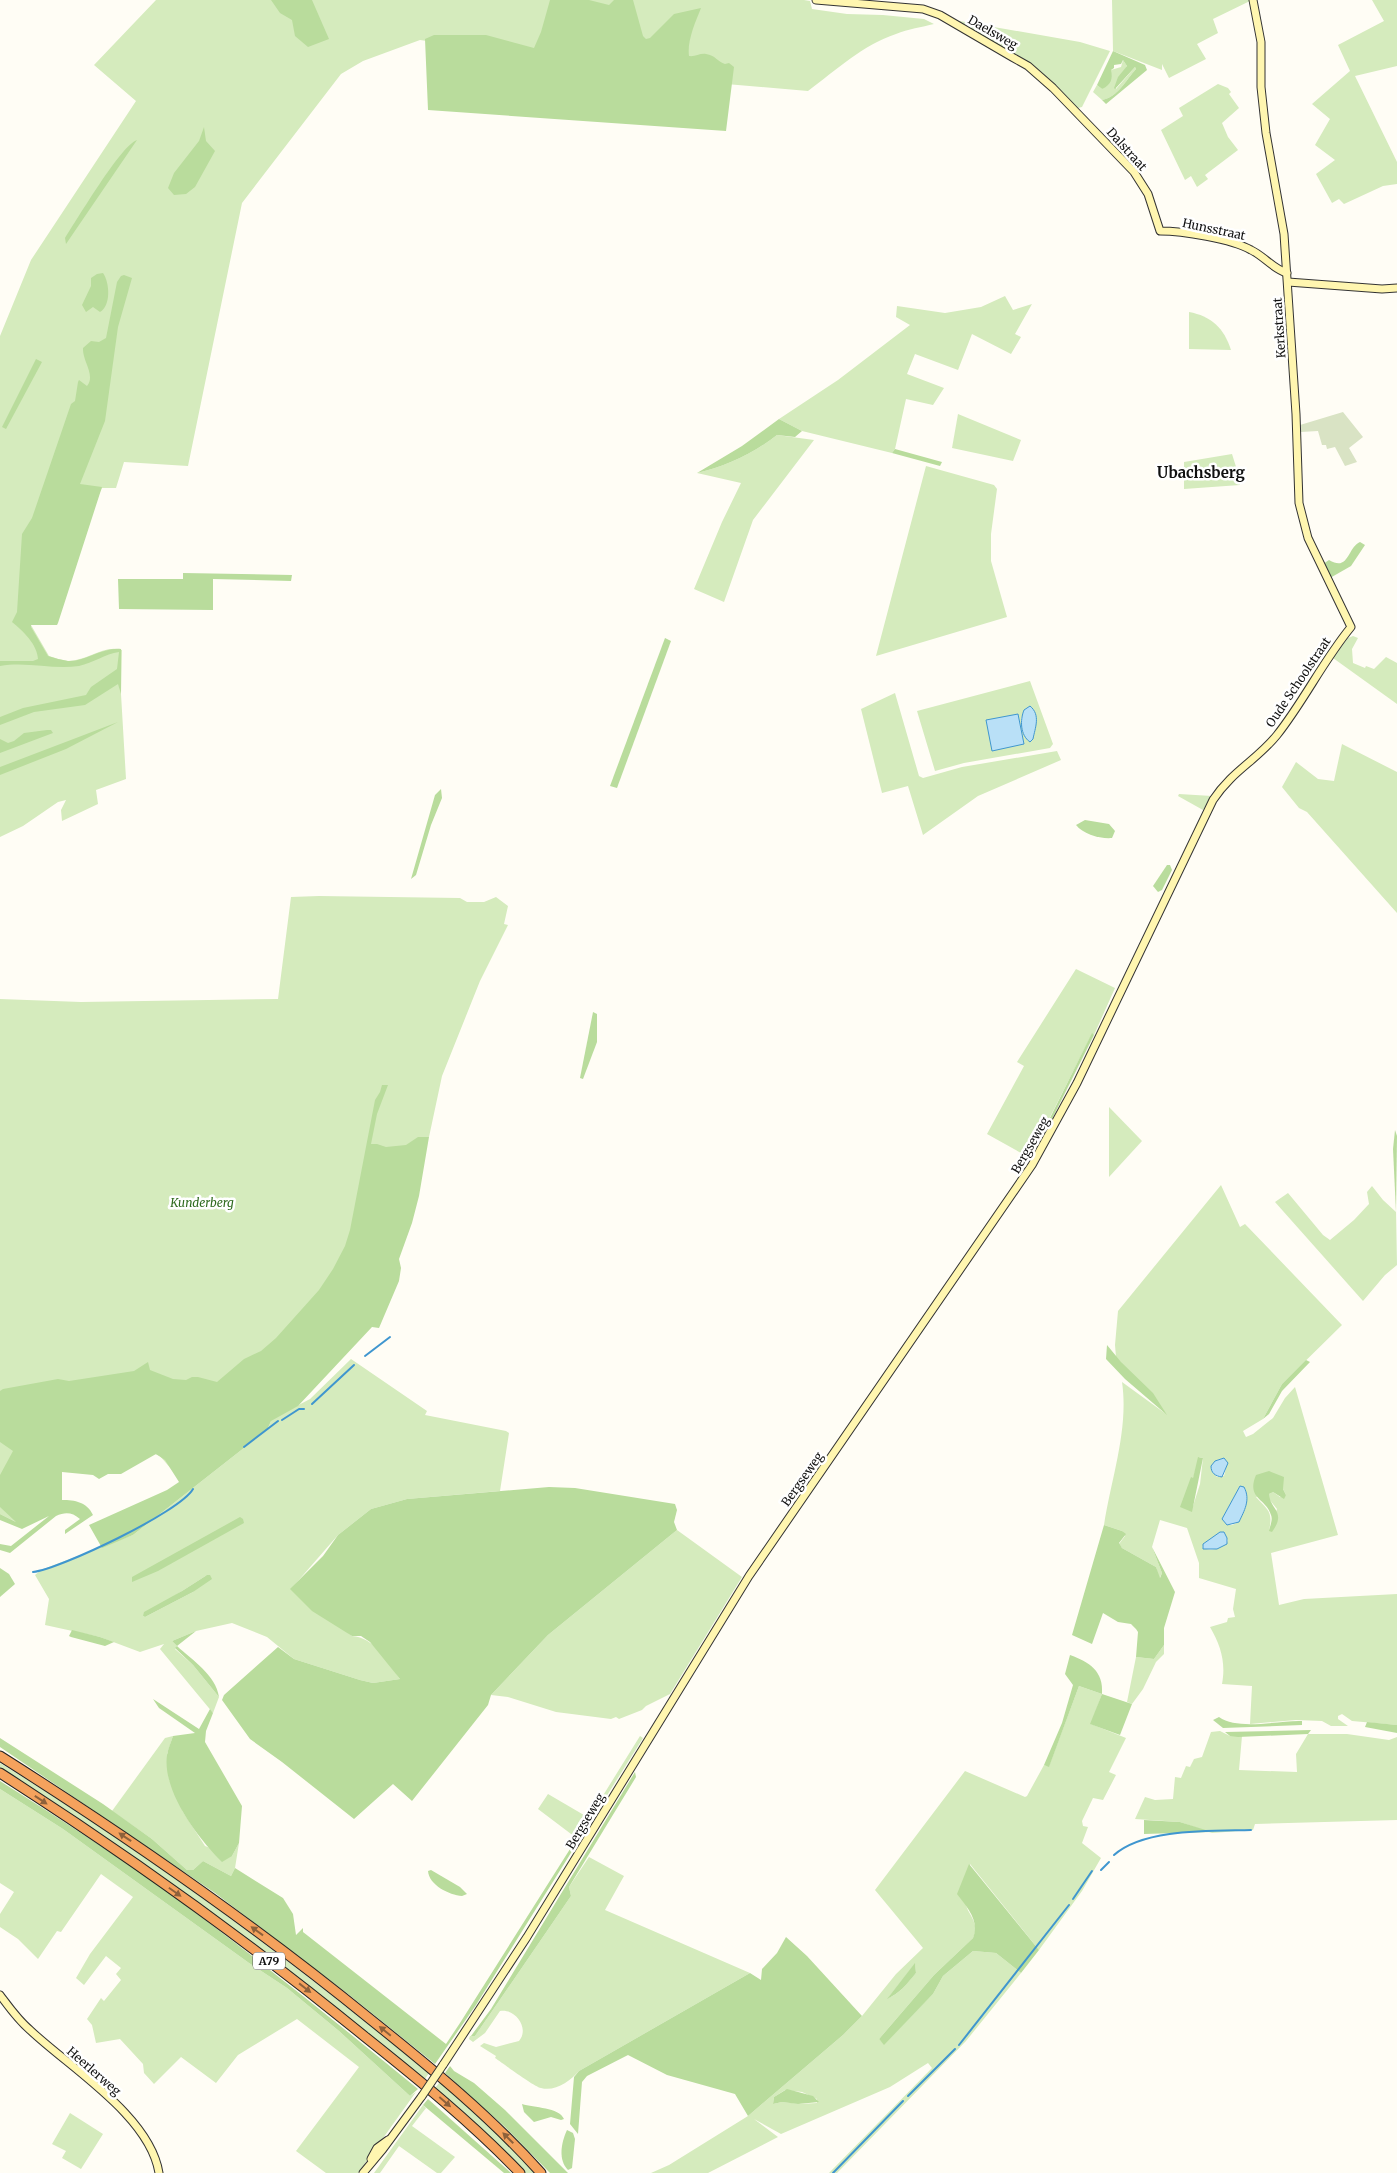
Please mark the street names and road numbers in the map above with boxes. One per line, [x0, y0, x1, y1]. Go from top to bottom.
street label: Daelsweg [965, 12, 1021, 53]
street label: Dalstraat [1104, 124, 1150, 174]
street label: Hunsstraat [1181, 215, 1247, 243]
street label: Kerkstraat [1269, 297, 1289, 359]
street label: Oude Schoolstraat [1262, 634, 1334, 730]
street label: Bergseweg [1008, 1113, 1053, 1176]
street label: Bergseweg [778, 1448, 827, 1509]
street label: Bergseweg [562, 1790, 608, 1852]
road number: A79 [253, 1952, 285, 1970]
street label: Heerlerweg [64, 2043, 125, 2099]

